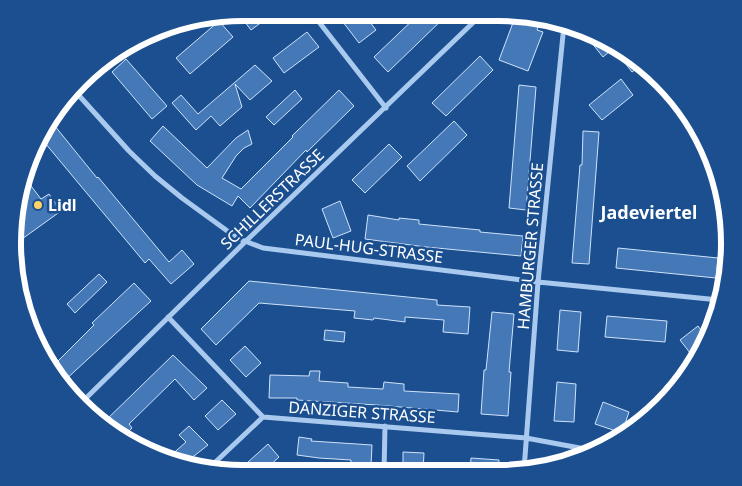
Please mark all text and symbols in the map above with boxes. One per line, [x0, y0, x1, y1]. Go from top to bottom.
street label: SCHILLERSTRASSE [215, 144, 329, 254]
street label: HAMBURGER STRASSE [512, 162, 548, 330]
place label: Lidl [48, 194, 77, 216]
marker: Lidl [32, 199, 44, 211]
district label: Jadeviertel [599, 200, 697, 224]
street label: PAUL-HUG-STRASSE [294, 228, 444, 268]
street label: DANZIGER STRASSE [288, 396, 436, 428]

